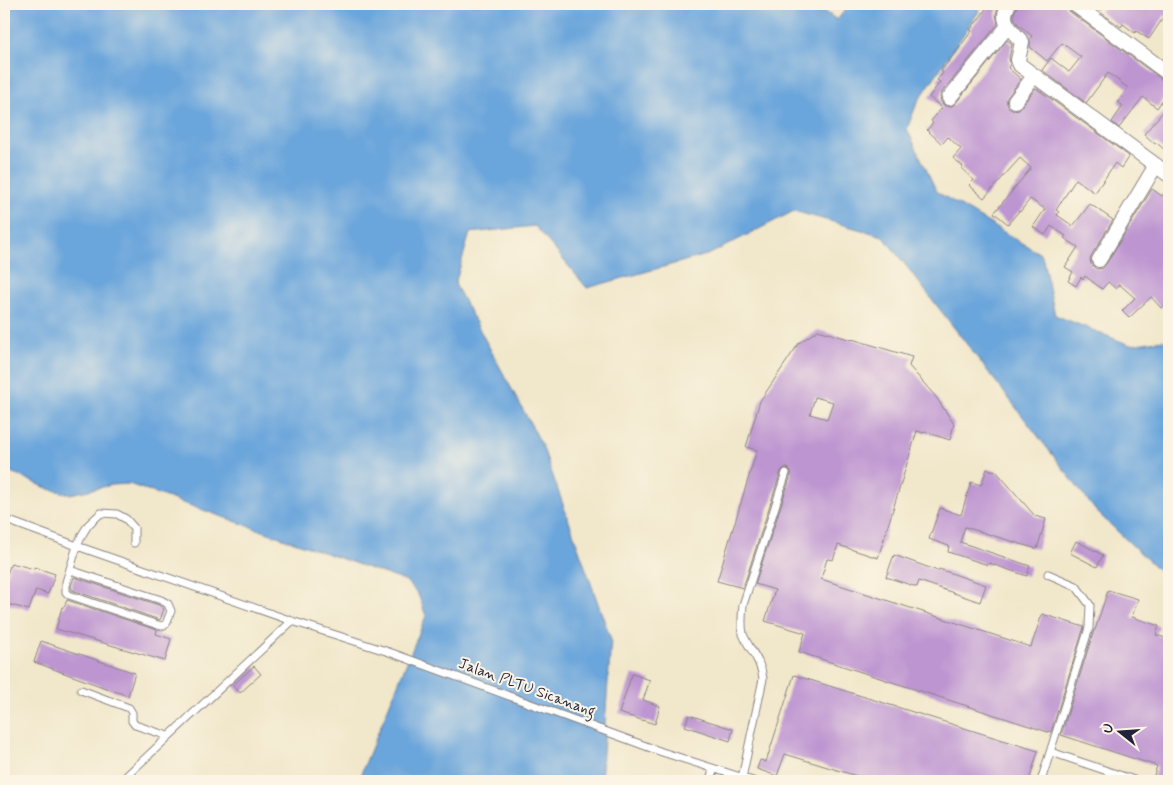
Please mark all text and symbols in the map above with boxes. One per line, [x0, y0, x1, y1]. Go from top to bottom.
street label: Jalan PLTU Sicanang [455, 654, 598, 723]
north arrow [1096, 708, 1146, 758]
text: U [1099, 722, 1118, 735]

